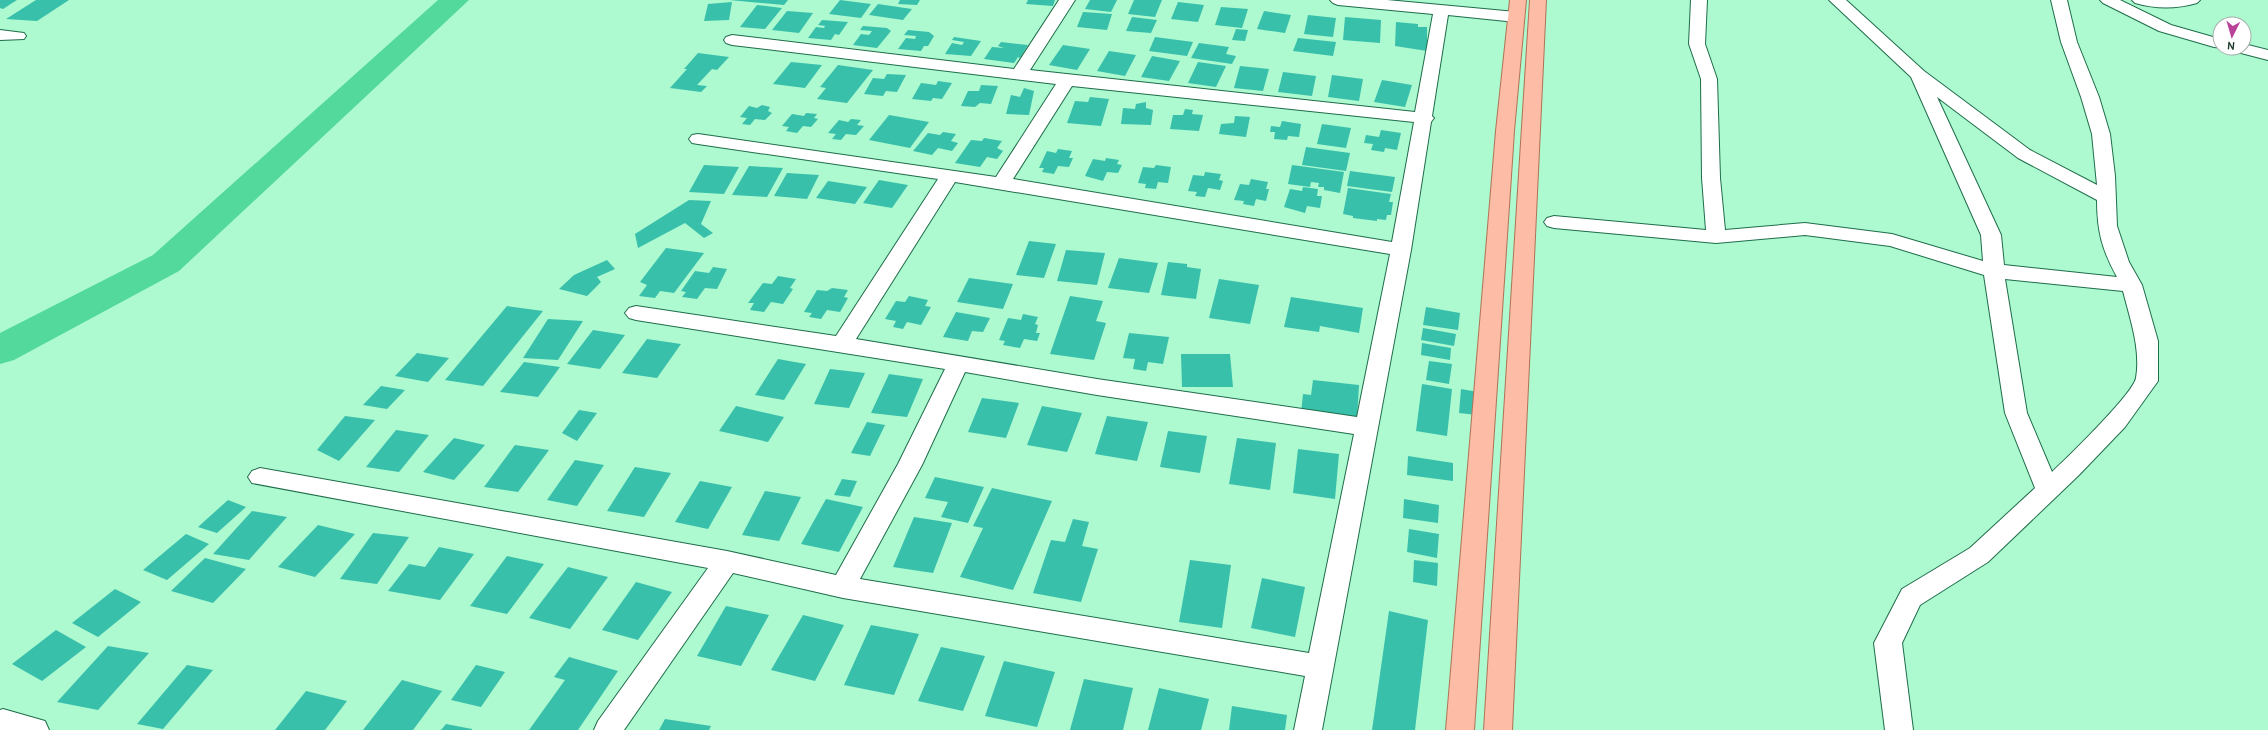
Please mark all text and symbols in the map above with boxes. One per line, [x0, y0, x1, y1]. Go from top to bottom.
north arrow [2212, 16, 2252, 56]
text: N [2227, 39, 2236, 53]

